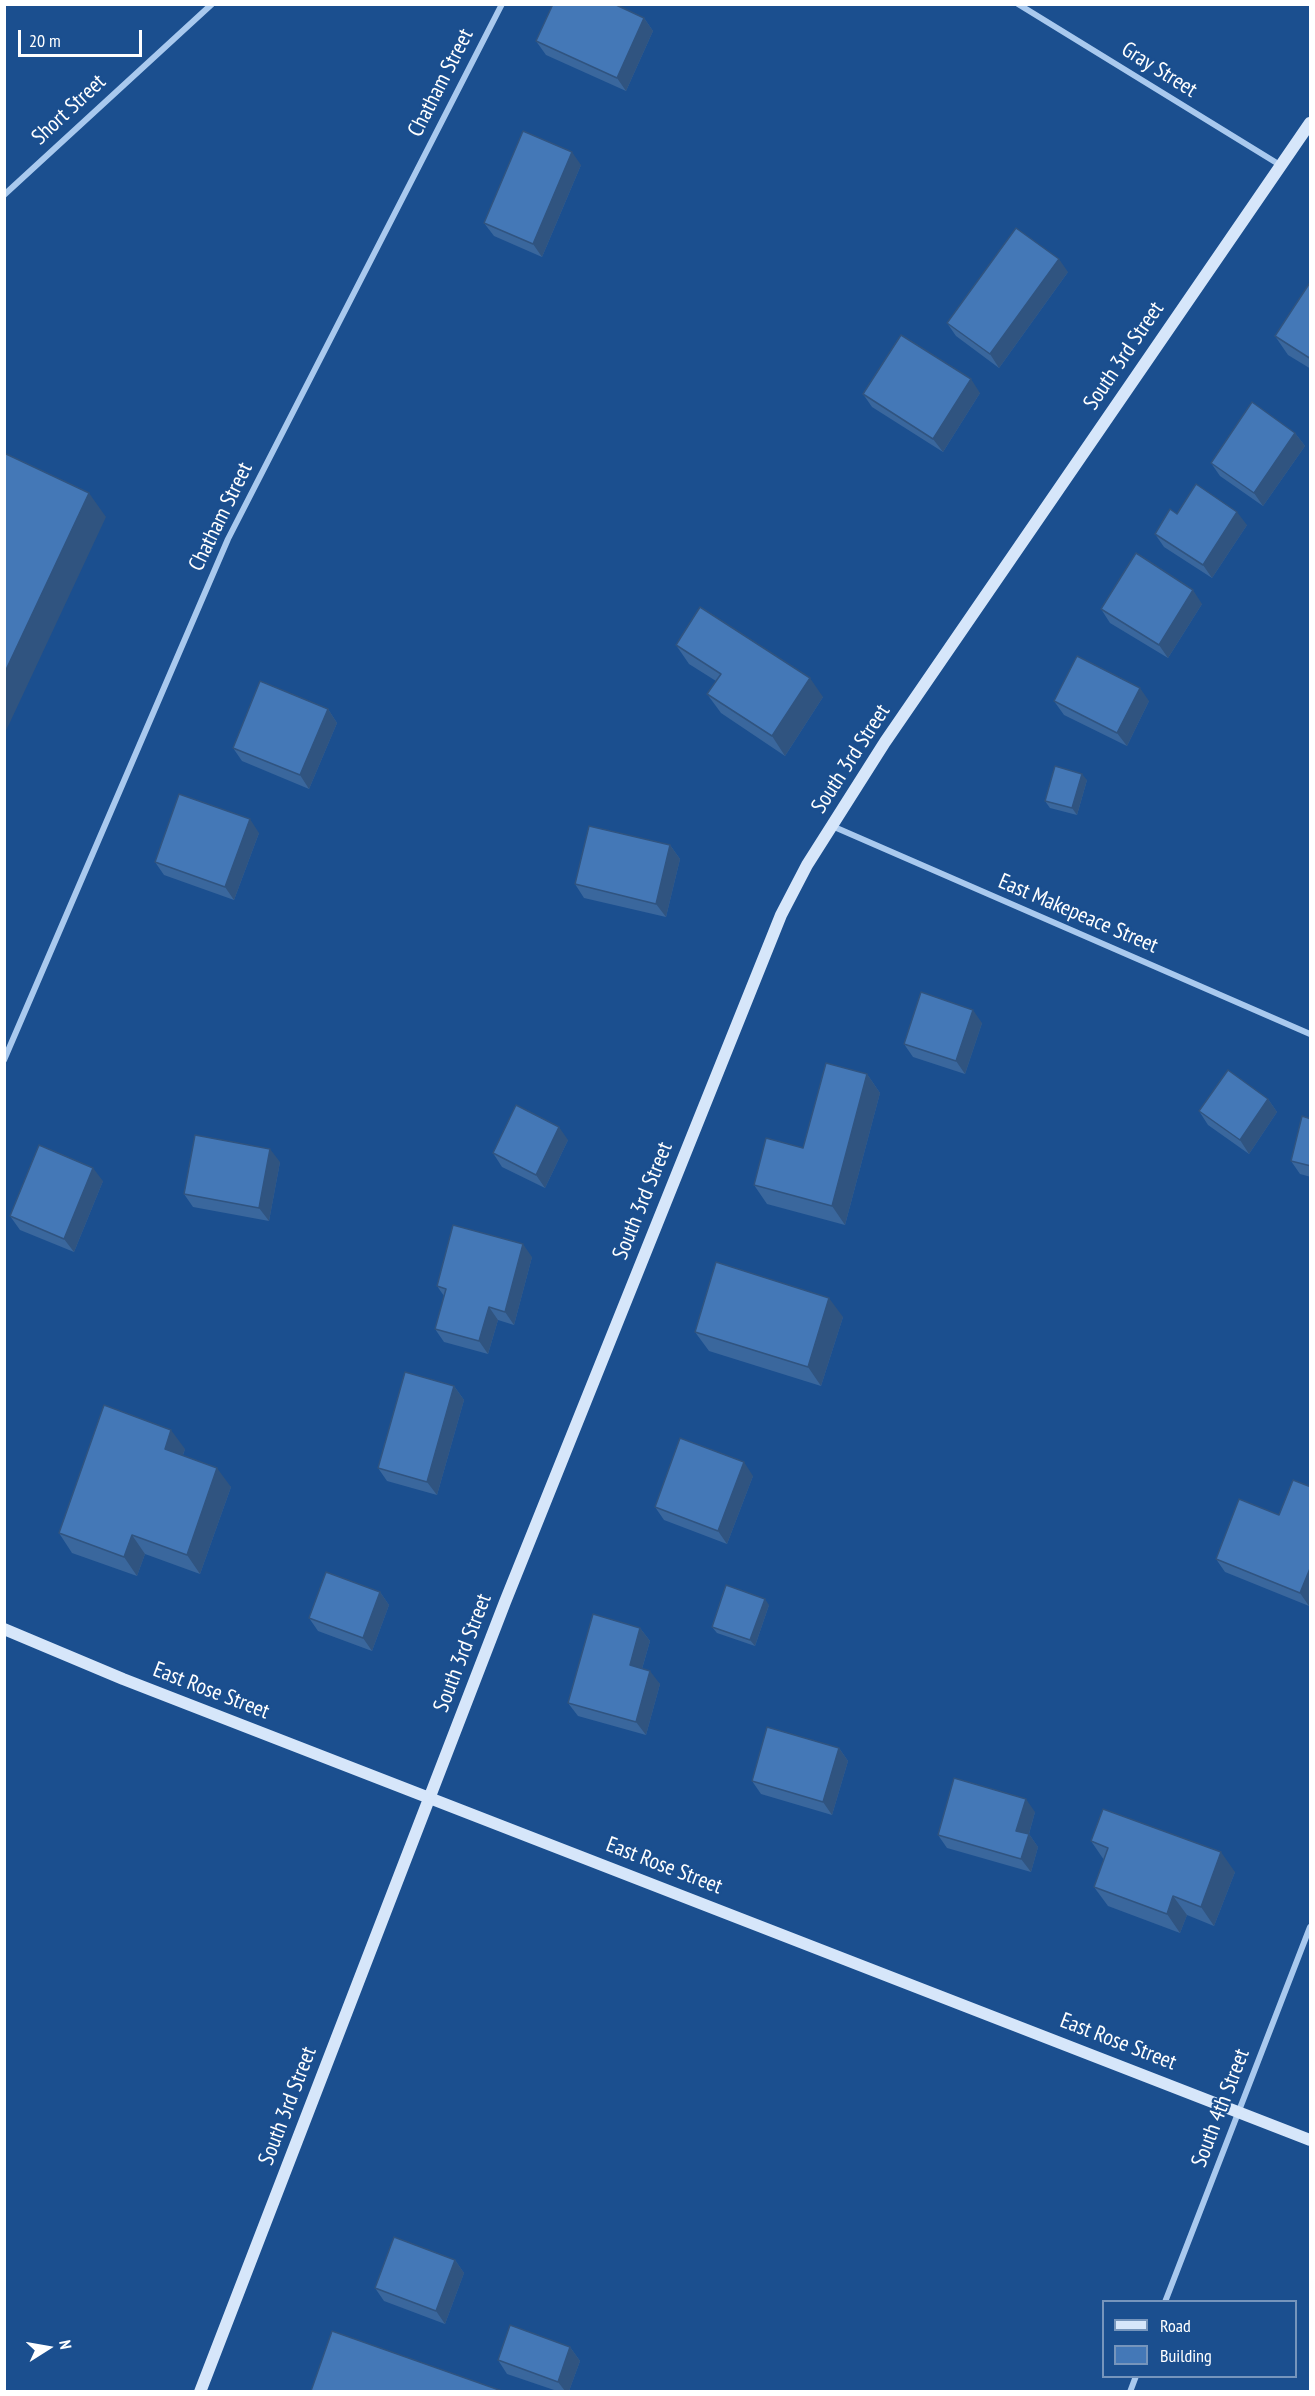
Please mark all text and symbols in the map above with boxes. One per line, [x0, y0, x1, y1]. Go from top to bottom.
scale bar [21, 18, 146, 56]
street label: Chatham Street [403, 25, 479, 141]
text: 20 m [29, 29, 61, 52]
street label: Gray Street [1116, 37, 1202, 103]
street label: Short Street [27, 69, 111, 151]
street label: South 3rd Street [1078, 297, 1170, 415]
street label: Chatham Street [183, 458, 259, 576]
street label: South 3rd Street [806, 700, 896, 818]
street label: East Makepeace Street [994, 868, 1162, 960]
street label: South 3rd Street [607, 1138, 679, 1264]
street label: South 3rd Street [428, 1590, 498, 1716]
street label: East Rose Street [149, 1657, 273, 1725]
street label: East Rose Street [602, 1832, 726, 1900]
street label: East Rose Street [1056, 2008, 1180, 2076]
street label: South 3rd Street [253, 2043, 323, 2169]
street label: South 4th Street [1186, 2045, 1256, 2171]
legend [1102, 2300, 1297, 2378]
text: Road [1160, 2314, 1191, 2337]
north arrow [18, 2318, 78, 2378]
text: N [55, 2338, 76, 2351]
text: Building [1160, 2344, 1212, 2367]

